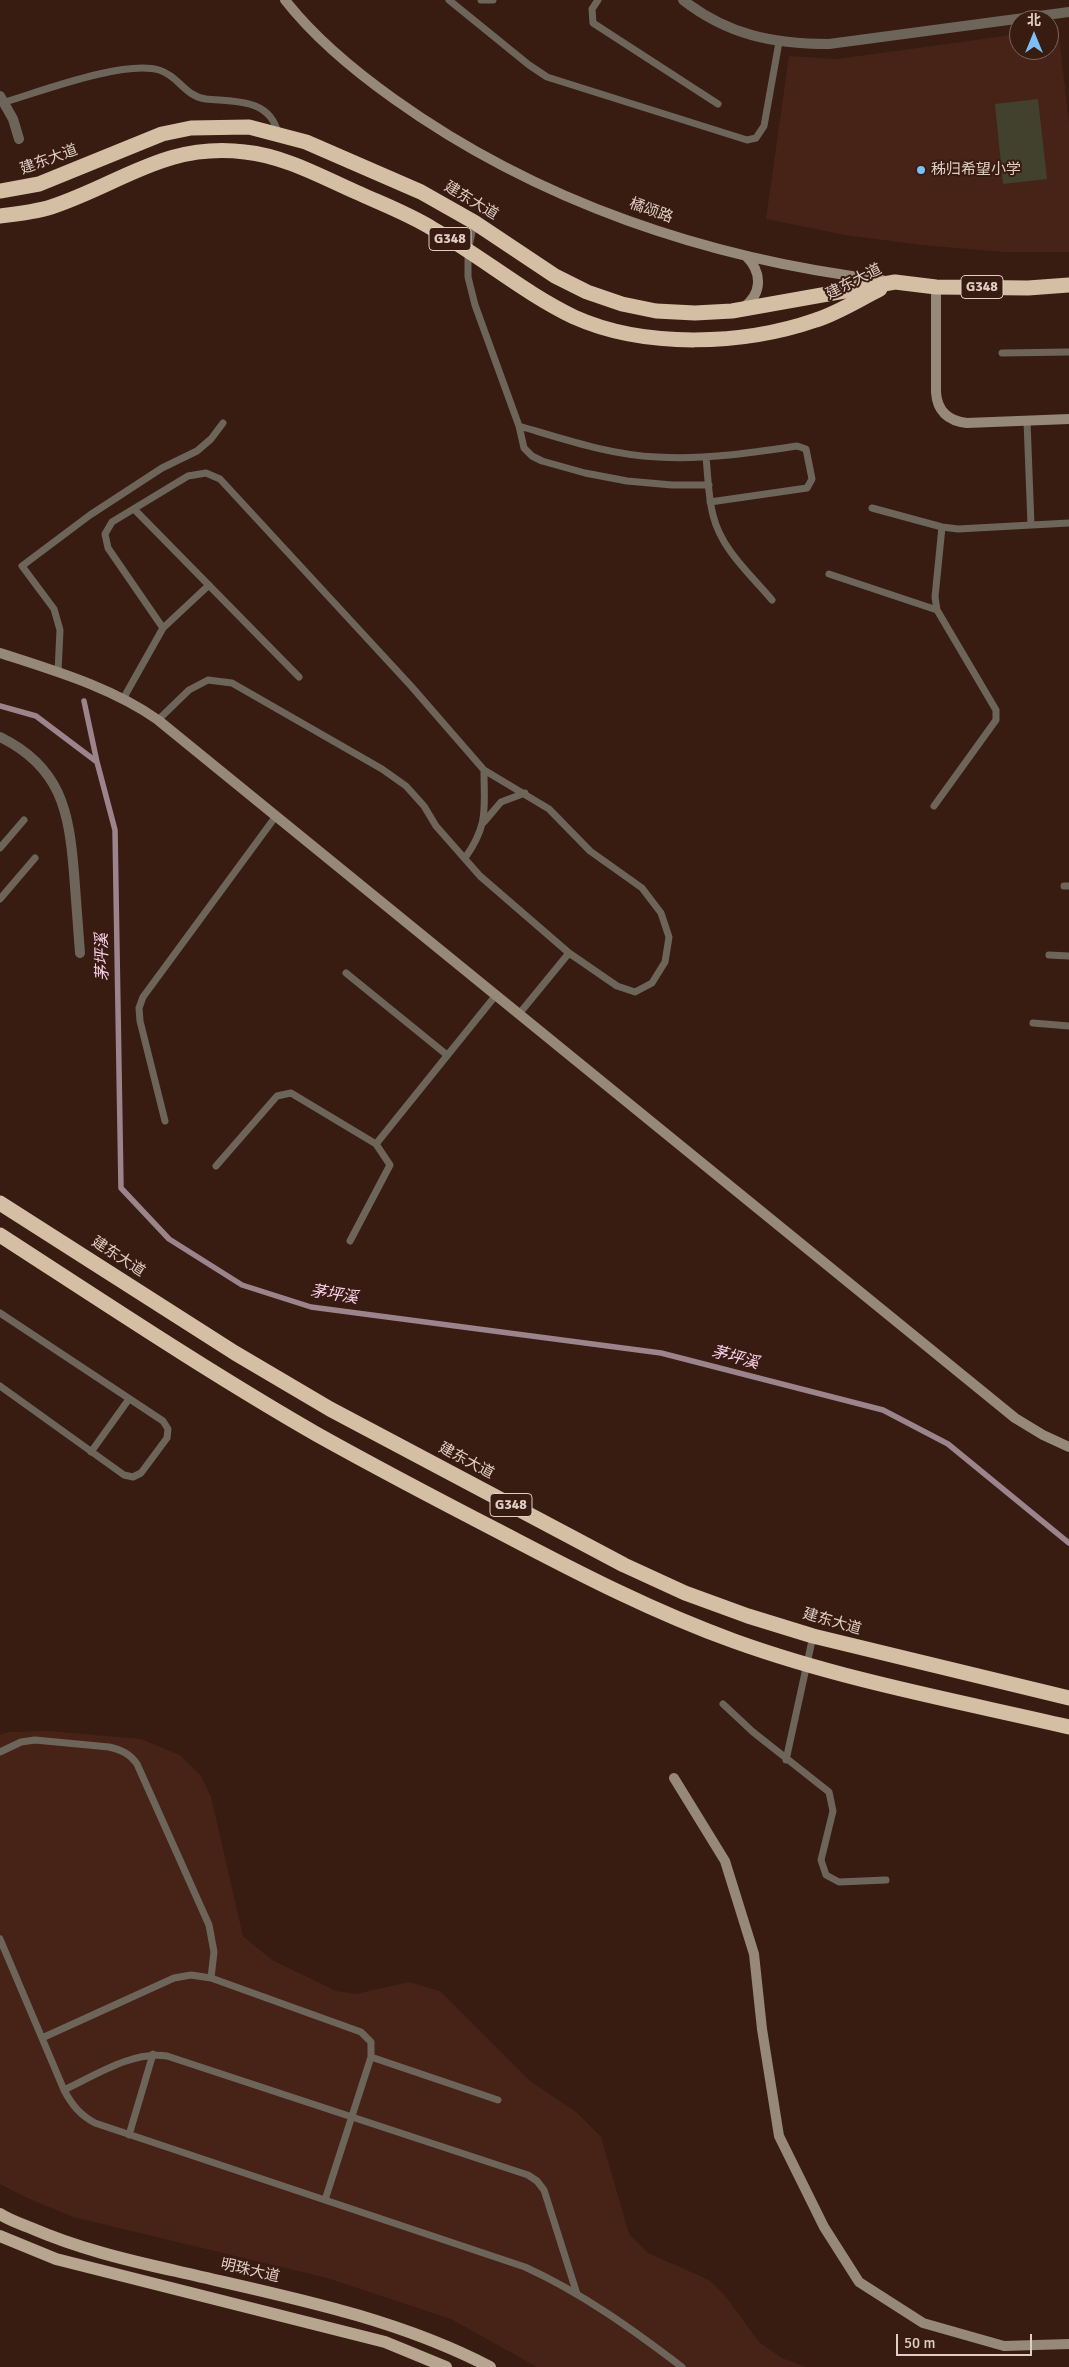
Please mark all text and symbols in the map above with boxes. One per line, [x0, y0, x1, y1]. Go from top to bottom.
north arrow [1009, 10, 1059, 60]
text: 北 [1027, 12, 1041, 29]
street label: 建东大道 [18, 141, 80, 179]
place label: 秭归希望小学 [931, 161, 1021, 179]
marker: 秭归希望小学 [915, 164, 927, 176]
street label: 建东大道 [441, 178, 501, 224]
street label: 橘颂路 [627, 195, 675, 227]
road number: G348 [429, 228, 471, 250]
street label: 建东大道 [823, 260, 885, 304]
road number: G348 [961, 276, 1003, 298]
water label: 茅坪溪 [93, 933, 113, 981]
street label: 建东大道 [88, 1233, 148, 1281]
water label: 茅坪溪 [309, 1282, 359, 1308]
water label: 茅坪溪 [709, 1343, 761, 1373]
street label: 建东大道 [435, 1439, 497, 1483]
road number: G348 [490, 1494, 532, 1516]
street label: 建东大道 [801, 1605, 863, 1639]
street label: 明珠大道 [219, 2255, 281, 2287]
scale bar [899, 2324, 1035, 2356]
text: 50 m [904, 2334, 935, 2352]

